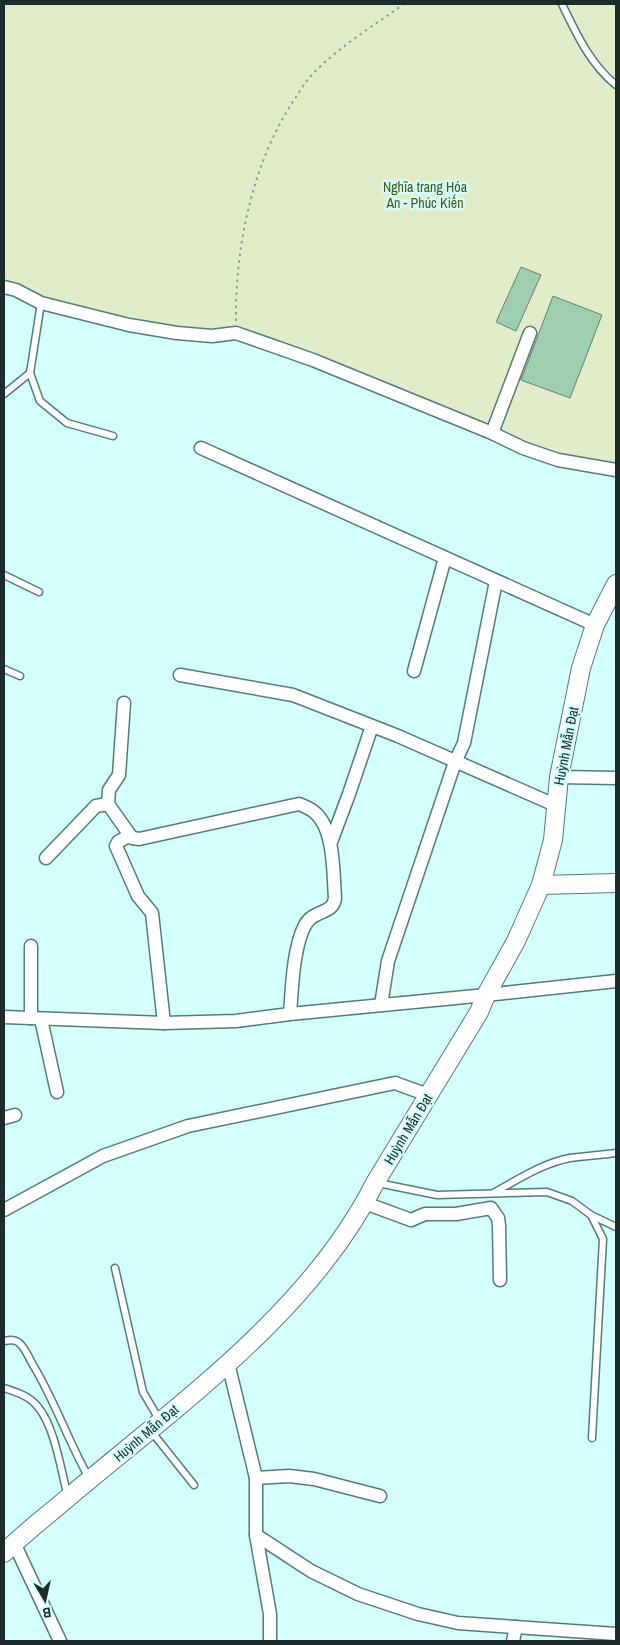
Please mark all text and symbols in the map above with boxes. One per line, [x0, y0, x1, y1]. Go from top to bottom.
park label: Nghĩa trang Hóa An - Phúc Kiến [383, 178, 468, 212]
street label: Huỳnh Mẫn Đạt [550, 705, 582, 787]
street label: Huỳnh Mẫn Đạt [380, 1090, 436, 1168]
street label: Huỳnh Mẫn Đạt [110, 1400, 182, 1466]
north arrow [20, 1575, 70, 1625]
text: B [42, 1603, 53, 1622]

